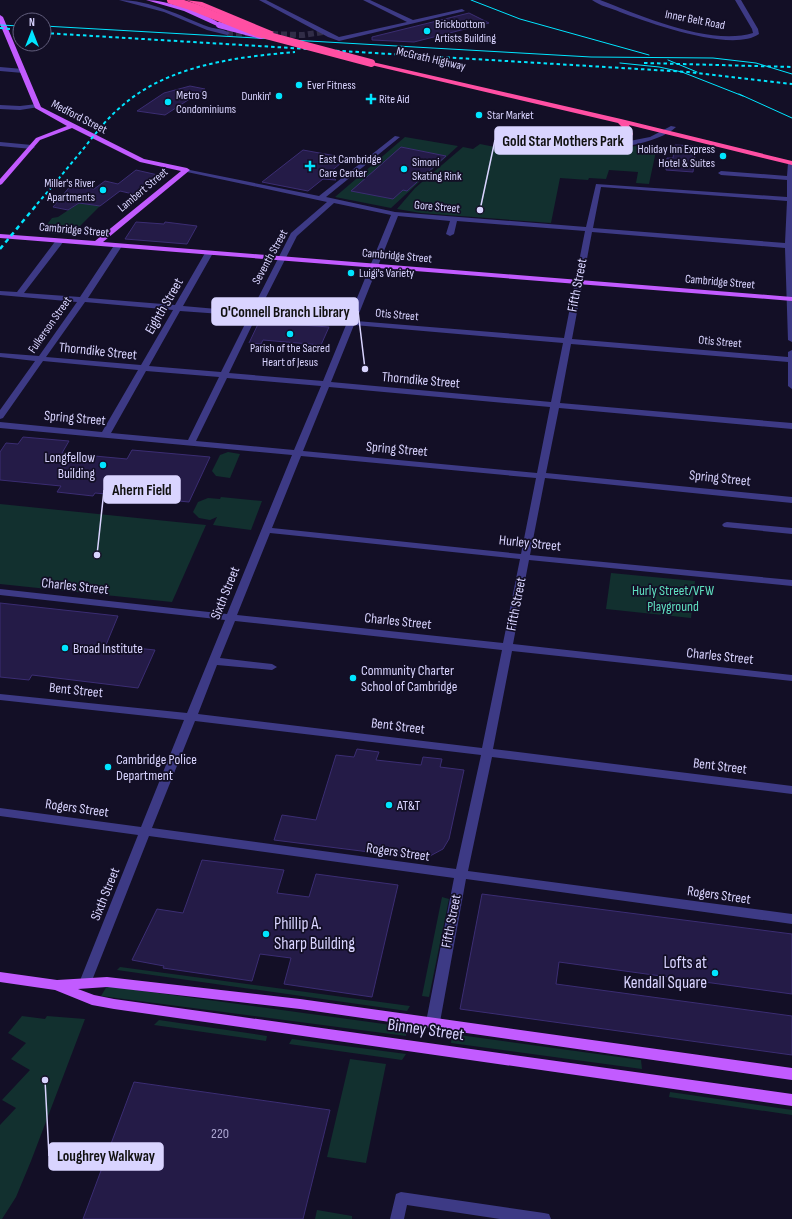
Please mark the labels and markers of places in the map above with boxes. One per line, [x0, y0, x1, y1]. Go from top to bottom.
place label: Brickbottom Artists Building [434, 17, 496, 46]
marker: Brickbottom Artists Building [422, 26, 432, 36]
place label: Ever Fitness [307, 78, 356, 93]
marker: Ever Fitness [294, 80, 304, 90]
place label: Metro 9 Condominiums [176, 88, 236, 117]
place label: Dunkin' [242, 89, 271, 104]
marker: Dunkin' [274, 91, 284, 101]
place label: Rite Aid [379, 92, 409, 107]
marker: Rite Aid [366, 94, 376, 104]
marker: Metro 9 Condominiums [163, 97, 173, 107]
place label: Star Market [487, 108, 534, 123]
marker: Star Market [474, 110, 484, 120]
callout: Gold Star Mothers Park [495, 127, 632, 154]
place label: Holiday Inn Express Hotel & Suites [638, 142, 715, 171]
marker: Holiday Inn Express Hotel & Suites [718, 151, 728, 161]
place label: East Cambridge Care Center [319, 152, 382, 181]
place label: Simoni Skating Rink [412, 155, 462, 184]
marker: East Cambridge Care Center [304, 160, 316, 172]
marker: Simoni Skating Rink [399, 164, 409, 174]
place label: Miller's River Apartments [44, 176, 96, 205]
marker: Miller's River Apartments [98, 185, 108, 195]
place label: Luigi's Variety [359, 266, 415, 281]
marker: Luigi's Variety [346, 268, 356, 278]
callout: O'Connell Branch Library [212, 298, 358, 325]
marker: Parish of the Sacred Heart of Jesus [285, 329, 295, 339]
place label: Parish of the Sacred Heart of Jesus [250, 341, 330, 370]
place label: Longfellow Building [44, 449, 95, 482]
marker: Longfellow Building [98, 460, 108, 470]
callout: Ahern Field [104, 476, 180, 503]
place label: Broad Institute [73, 640, 143, 657]
marker: Broad Institute [60, 643, 70, 653]
place label: Community Charter School of Cambridge [361, 662, 457, 695]
marker: Community Charter School of Cambridge [348, 673, 358, 683]
place label: Cambridge Police Department [116, 751, 197, 784]
marker: Cambridge Police Department [103, 762, 113, 772]
place label: AT&T [396, 797, 420, 814]
marker: AT&T [384, 800, 394, 810]
place label: Phillip A. Sharp Building [274, 914, 355, 954]
marker: Phillip A. Sharp Building [261, 929, 271, 939]
place label: Lofts at Kendall Square [623, 953, 707, 993]
marker: Lofts at Kendall Square [710, 968, 720, 978]
callout: Loughrey Walkway [49, 1143, 163, 1170]

